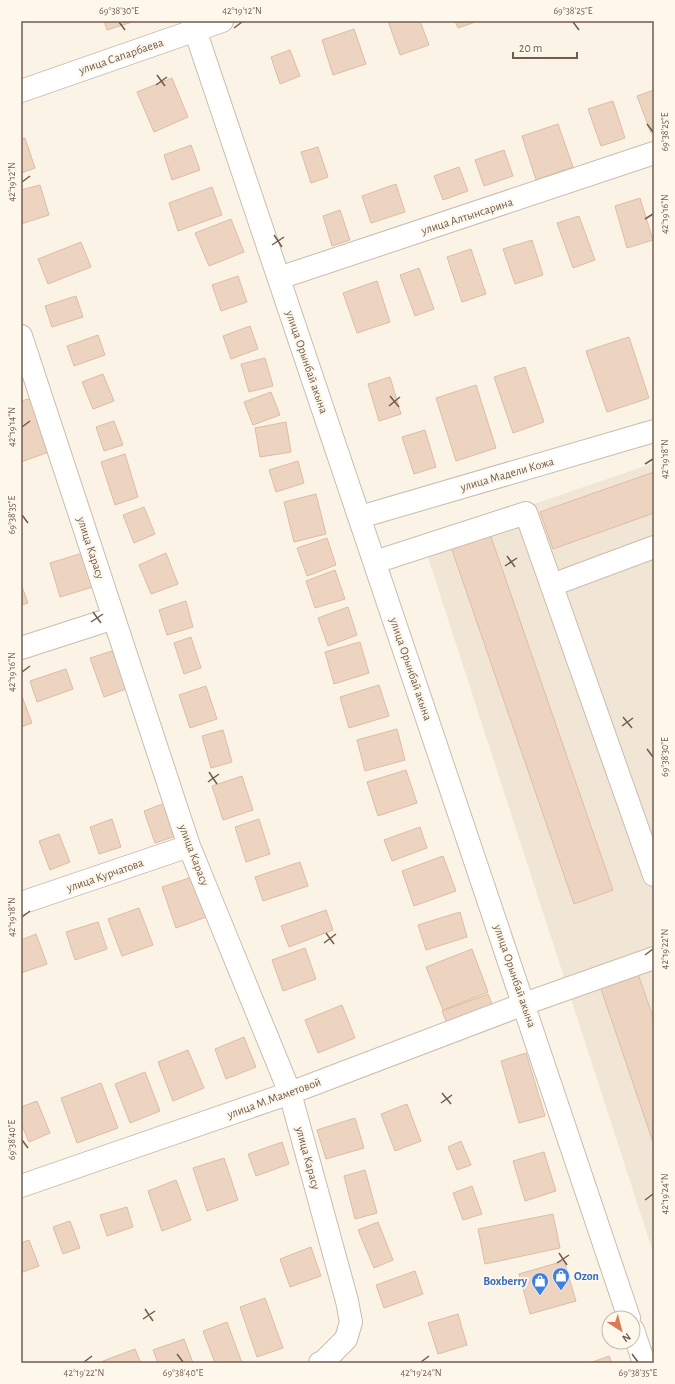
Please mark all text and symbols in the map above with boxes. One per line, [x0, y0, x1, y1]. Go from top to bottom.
text: 69°38'30"E [99, 6, 139, 16]
text: 42°19'12"N [222, 6, 262, 16]
text: 69°38'25"E [553, 6, 593, 16]
scale bar [513, 34, 577, 60]
street label: улица Сапарбаева [76, 36, 166, 77]
text: 20 m [519, 42, 542, 54]
text: 69°38'25"E [660, 112, 670, 152]
text: 42°19'12"N [7, 162, 17, 202]
text: 42°19'16"N [660, 194, 670, 234]
street label: улица Алтынсарина [419, 195, 515, 238]
street label: улица Орынбай акына [282, 308, 330, 416]
text: 42°19'14"N [7, 407, 17, 447]
text: 42°19'18"N [660, 439, 670, 479]
street label: улица Мадели Кожа [458, 455, 556, 494]
text: 69°38'35"E [7, 495, 17, 534]
street label: улица Карасу [74, 515, 107, 581]
street label: улица Орынбай акына [386, 615, 434, 723]
text: 42°19'16"N [7, 652, 17, 692]
text: 69°38'30"E [660, 737, 670, 777]
street label: улица Карасу [176, 822, 211, 888]
street label: улица Курчатова [64, 856, 146, 895]
text: 42°19'18"N [7, 897, 17, 937]
street label: улица Орынбай акына [490, 922, 538, 1030]
text: 42°19'22"N [660, 929, 670, 969]
street label: улица М.Маметовой [225, 1075, 323, 1122]
text: 69°38'40"E [7, 1120, 17, 1160]
street label: улица Карасу [293, 1124, 322, 1191]
text: 42°19'24"N [660, 1173, 670, 1215]
shop icon: Ozon [551, 1266, 571, 1291]
place label: Ozon [574, 1270, 599, 1282]
shop icon: Boxberry [530, 1271, 550, 1296]
place label: Boxberry [483, 1275, 528, 1288]
north arrow [601, 1310, 641, 1350]
text: N [620, 1331, 633, 1344]
text: 42°19'22"N [64, 1368, 104, 1378]
text: 69°38'40"E [163, 1368, 203, 1378]
text: 42°19'24"N [400, 1368, 442, 1378]
text: 69°38'35"E [619, 1368, 658, 1378]

